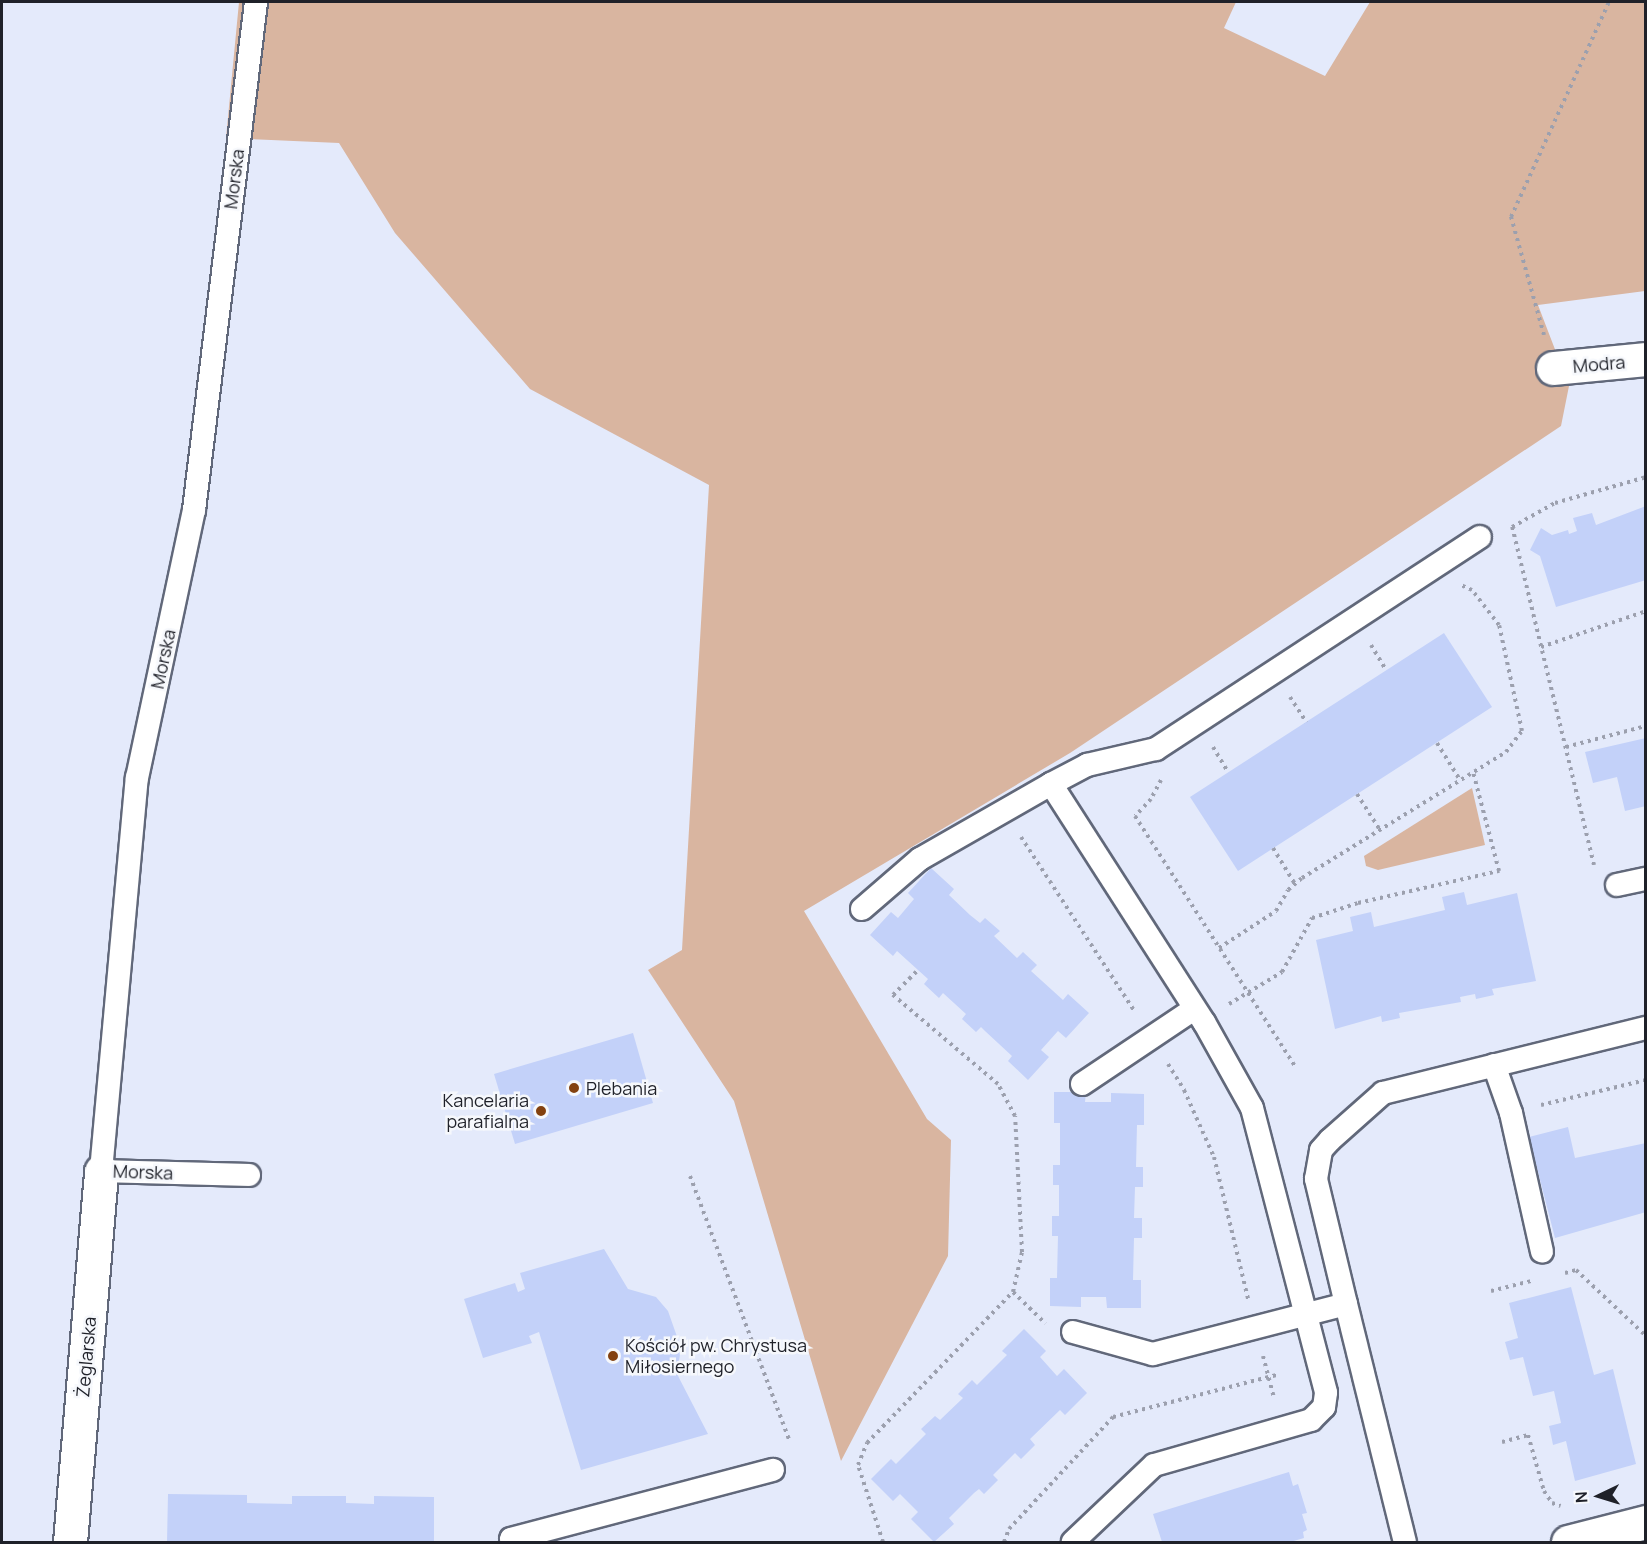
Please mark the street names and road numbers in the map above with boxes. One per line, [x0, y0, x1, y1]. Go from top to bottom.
street label: Morska [220, 148, 248, 210]
street label: Modra [1572, 351, 1626, 377]
street label: Morska [146, 627, 180, 691]
street label: Morska [113, 1160, 173, 1184]
street label: Żeglarska [72, 1316, 100, 1398]

